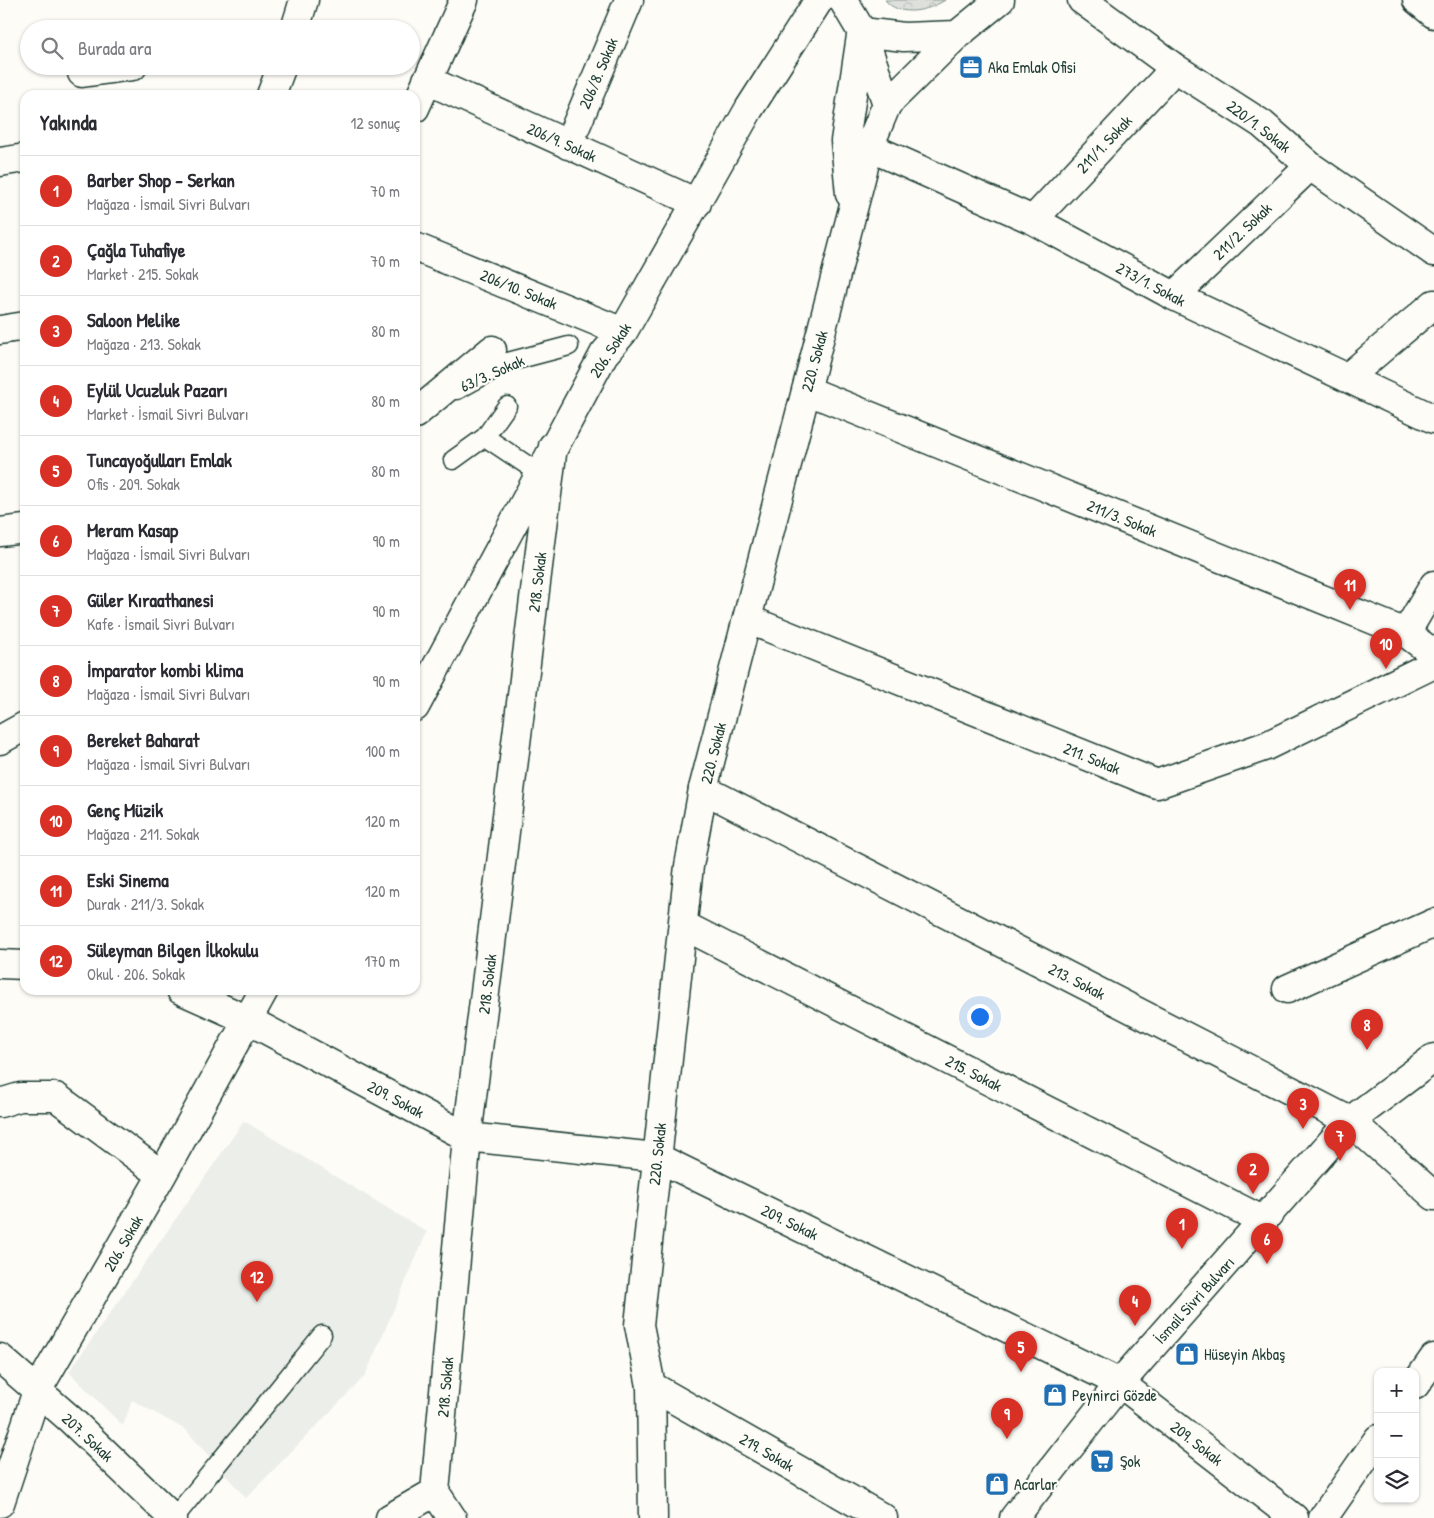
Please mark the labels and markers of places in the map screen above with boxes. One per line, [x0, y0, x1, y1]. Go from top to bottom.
office icon: Aka Emlak Ofisi [958, 54, 984, 80]
place label: Aka Emlak Ofisi [988, 56, 1076, 78]
pin: 11 [1334, 569, 1366, 610]
pin: 10 [1370, 628, 1402, 669]
pin: 8 [1351, 1009, 1383, 1050]
pin: 3 [1287, 1088, 1319, 1129]
pin: 7 [1324, 1120, 1356, 1161]
pin: 2 [1237, 1153, 1269, 1194]
pin: 1 [1166, 1208, 1198, 1249]
pin: 6 [1251, 1223, 1283, 1264]
pin: 12 [241, 1261, 273, 1302]
pin: 4 [1119, 1285, 1151, 1326]
pin: 5 [1005, 1331, 1037, 1372]
shop icon: Hüseyin Akbaş [1174, 1341, 1200, 1367]
place label: Hüseyin Akbaş [1204, 1343, 1285, 1365]
shop icon: Peynirci Gözde [1042, 1382, 1068, 1408]
place label: Peynirci Gözde [1072, 1384, 1157, 1406]
pin: 9 [991, 1398, 1023, 1439]
supermarket icon: Şok [1089, 1448, 1115, 1474]
place label: Şok [1120, 1450, 1141, 1472]
shop icon: Acarlar [984, 1471, 1010, 1497]
place label: Acarlar [1014, 1473, 1057, 1495]

